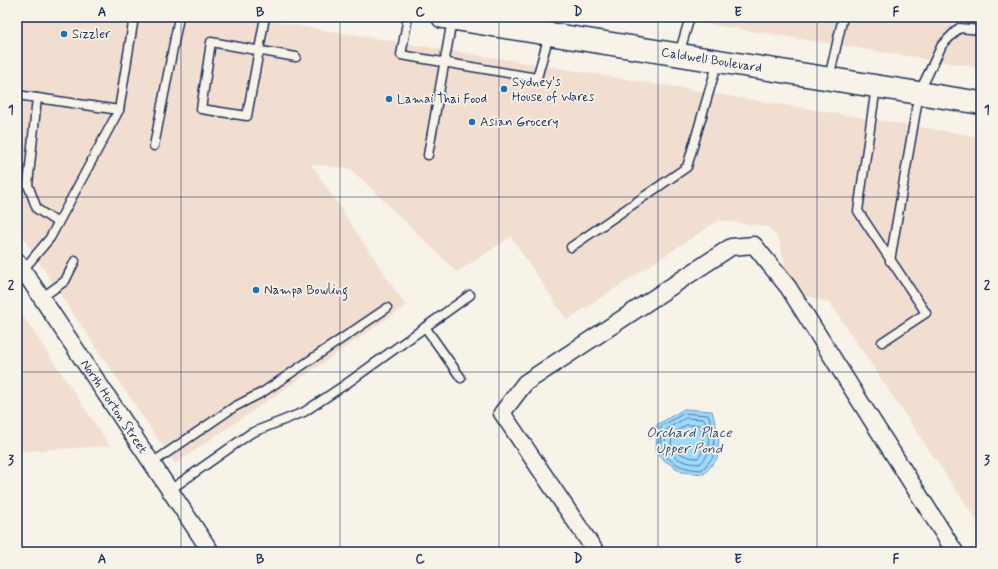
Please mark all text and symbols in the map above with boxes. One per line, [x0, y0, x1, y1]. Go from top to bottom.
text: A [98, 4, 106, 21]
text: B [256, 4, 265, 21]
text: C [415, 4, 425, 21]
text: D [574, 4, 583, 21]
text: E [734, 4, 742, 21]
text: F [893, 4, 900, 21]
place label: Sizzler [72, 26, 111, 43]
marker: Sizzler [59, 29, 69, 39]
street label: Caldwell Boulevard [660, 44, 763, 76]
place label: Sydney's House of Wares [512, 74, 594, 106]
marker: Sydney's House of Wares [499, 84, 509, 94]
place label: Lamai Thai Food [397, 91, 487, 108]
marker: Lamai Thai Food [384, 94, 394, 104]
text: 1 [8, 102, 14, 119]
text: 1 [984, 102, 990, 119]
place label: Asian Grocery [480, 114, 559, 131]
marker: Asian Grocery [467, 117, 477, 127]
text: 2 [8, 277, 15, 294]
text: 2 [984, 277, 991, 294]
place label: Nampa Bowling [264, 282, 348, 301]
marker: Nampa Bowling [251, 285, 261, 295]
street label: North Horton Street [77, 356, 152, 457]
water label: Orchard Place Upper Pond [646, 424, 732, 458]
text: 3 [8, 452, 14, 469]
text: 3 [984, 452, 990, 469]
text: A [98, 551, 106, 568]
text: B [256, 551, 265, 568]
text: C [415, 551, 425, 568]
text: D [574, 551, 583, 568]
text: E [734, 551, 742, 568]
text: F [893, 551, 900, 568]

